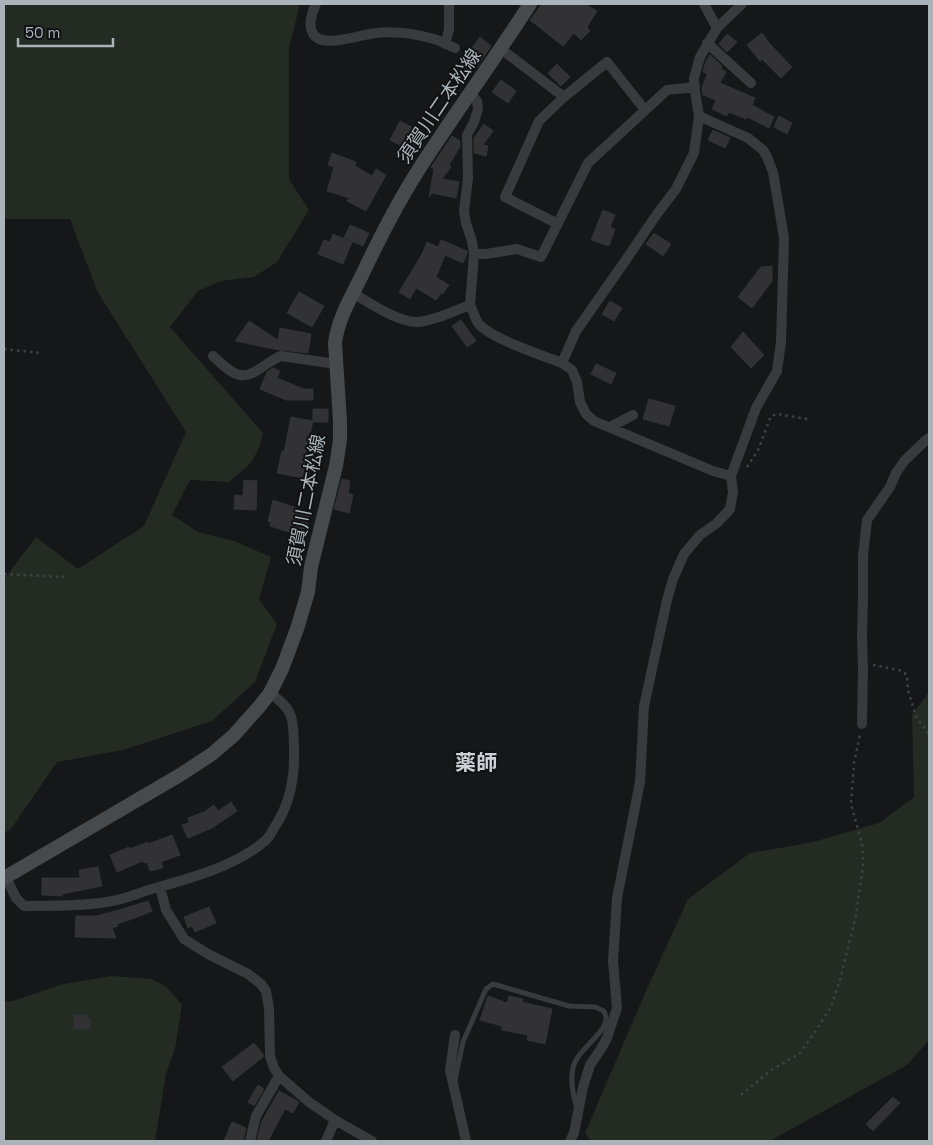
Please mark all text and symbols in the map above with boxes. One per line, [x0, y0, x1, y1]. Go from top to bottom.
scale bar [18, 15, 112, 47]
text: 50 m [25, 23, 60, 42]
street label: 須賀川二本松線 [391, 44, 487, 168]
street label: 須賀川二本松線 [281, 432, 331, 568]
district label: 薬師 [455, 749, 497, 776]

